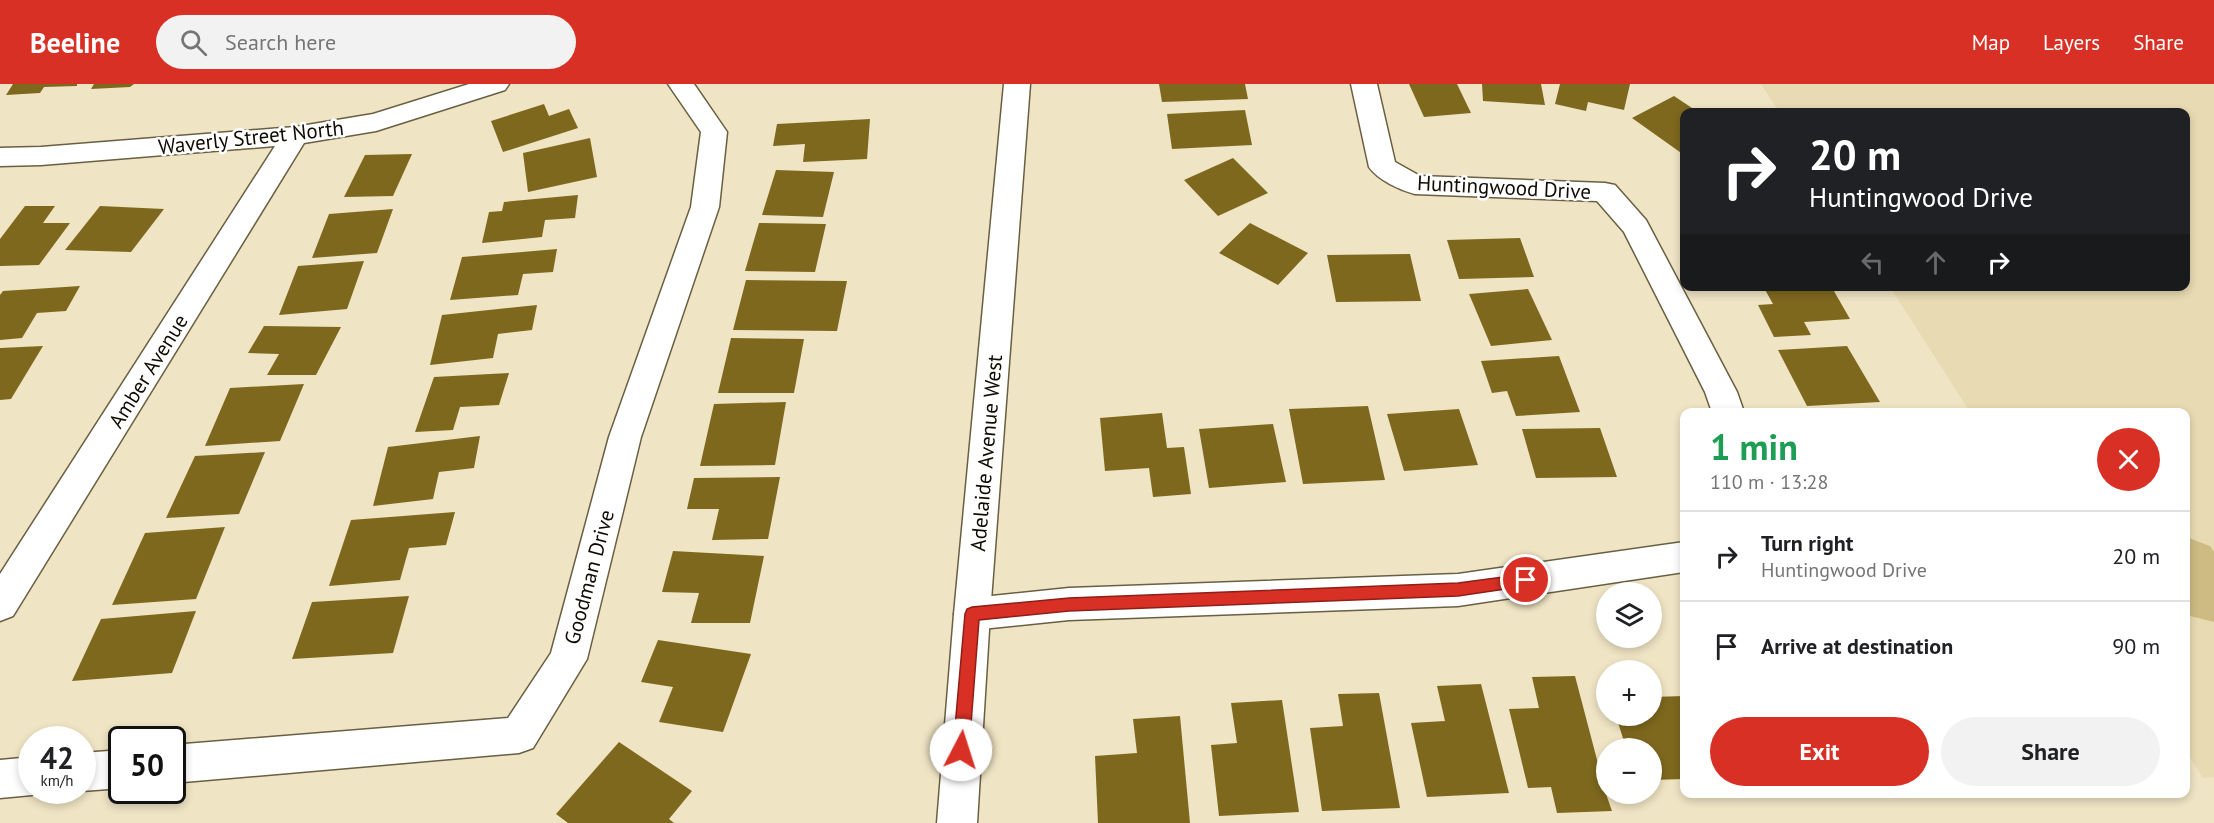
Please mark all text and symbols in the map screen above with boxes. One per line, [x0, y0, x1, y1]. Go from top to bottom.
search box [156, 15, 576, 69]
text: Beeline [30, 24, 120, 61]
icon: search [177, 26, 210, 59]
text: Search here [225, 28, 336, 56]
text: Map [1972, 29, 2010, 56]
text: Layers [2043, 29, 2100, 56]
text: Share [2133, 29, 2184, 56]
street label: Waverly Street North [157, 114, 345, 160]
text: 20 m [1809, 127, 1901, 182]
icon: right [1710, 132, 1788, 210]
street label: Huntingwood Drive [1416, 169, 1592, 205]
text: Huntingwood Drive [1809, 180, 2033, 214]
icon: left [1856, 246, 1889, 279]
icon: ahead [1919, 246, 1952, 279]
icon: right [1982, 246, 2015, 279]
street label: Amber Avenue [102, 309, 194, 433]
street label: Adelaide Avenue West [964, 354, 1008, 552]
text: 1 min [1710, 423, 1798, 470]
button: close [2097, 428, 2160, 491]
text: 110 m · 13:28 [1710, 469, 1828, 495]
street label: Goodman Drive [558, 507, 620, 647]
text: Turn right [1761, 529, 1853, 557]
icon: right [1710, 540, 1743, 573]
text: 20 m [2112, 542, 2160, 570]
pin [1500, 554, 1551, 605]
text: Huntingwood Drive [1761, 557, 1927, 583]
icon: arrive [1509, 563, 1542, 596]
map controls [1596, 582, 1662, 804]
button: layers [1596, 582, 1662, 648]
icon: arrive [1710, 630, 1743, 663]
text: Arrive at destination [1761, 632, 1953, 660]
text: 90 m [2112, 632, 2160, 660]
button: + [1596, 660, 1662, 726]
button: Exit [1710, 717, 1929, 786]
button: Share [1941, 717, 2160, 786]
position arrow [929, 718, 993, 782]
speed limit sign: 50 [108, 726, 186, 804]
text: 42 [40, 738, 74, 777]
button: − [1596, 738, 1662, 804]
text: km/h [41, 771, 73, 790]

